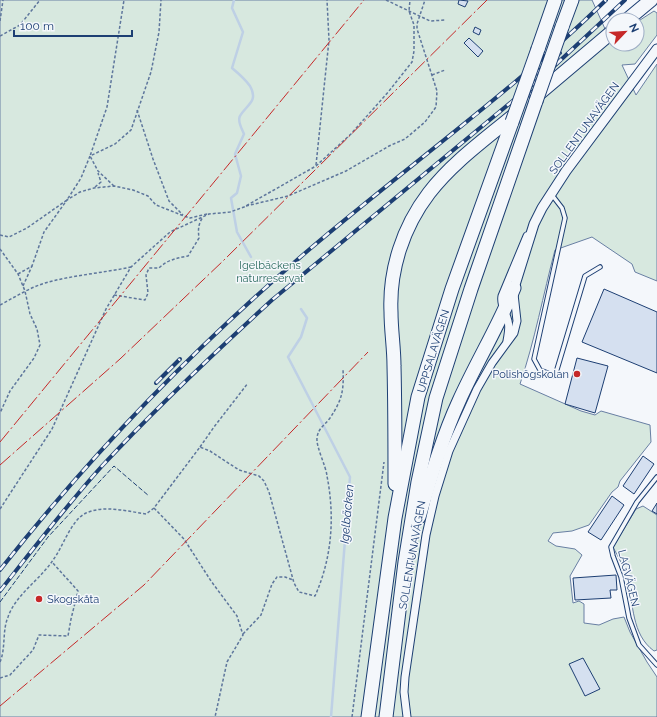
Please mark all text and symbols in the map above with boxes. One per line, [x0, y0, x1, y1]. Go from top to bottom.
scale bar [14, 12, 132, 38]
north arrow [605, 12, 645, 52]
text: 100 m [20, 19, 54, 33]
text: N [626, 21, 641, 35]
street label: SOLLENTUNAVÄGEN [547, 80, 622, 177]
park label: Igelbäckens naturreservat [236, 259, 304, 285]
street label: UPPSALAVÄGEN [415, 308, 452, 394]
place label: Polishögskolan [492, 368, 569, 381]
marker: Polishögskolan [572, 369, 582, 379]
water label: Igelbäcken [337, 483, 357, 544]
street label: SOLLENTUNAVÄGEN [397, 500, 428, 611]
street label: LAGVÄGEN [615, 548, 642, 608]
place label: Skogskåta [47, 593, 99, 606]
marker: Skogskåta [34, 594, 44, 604]

